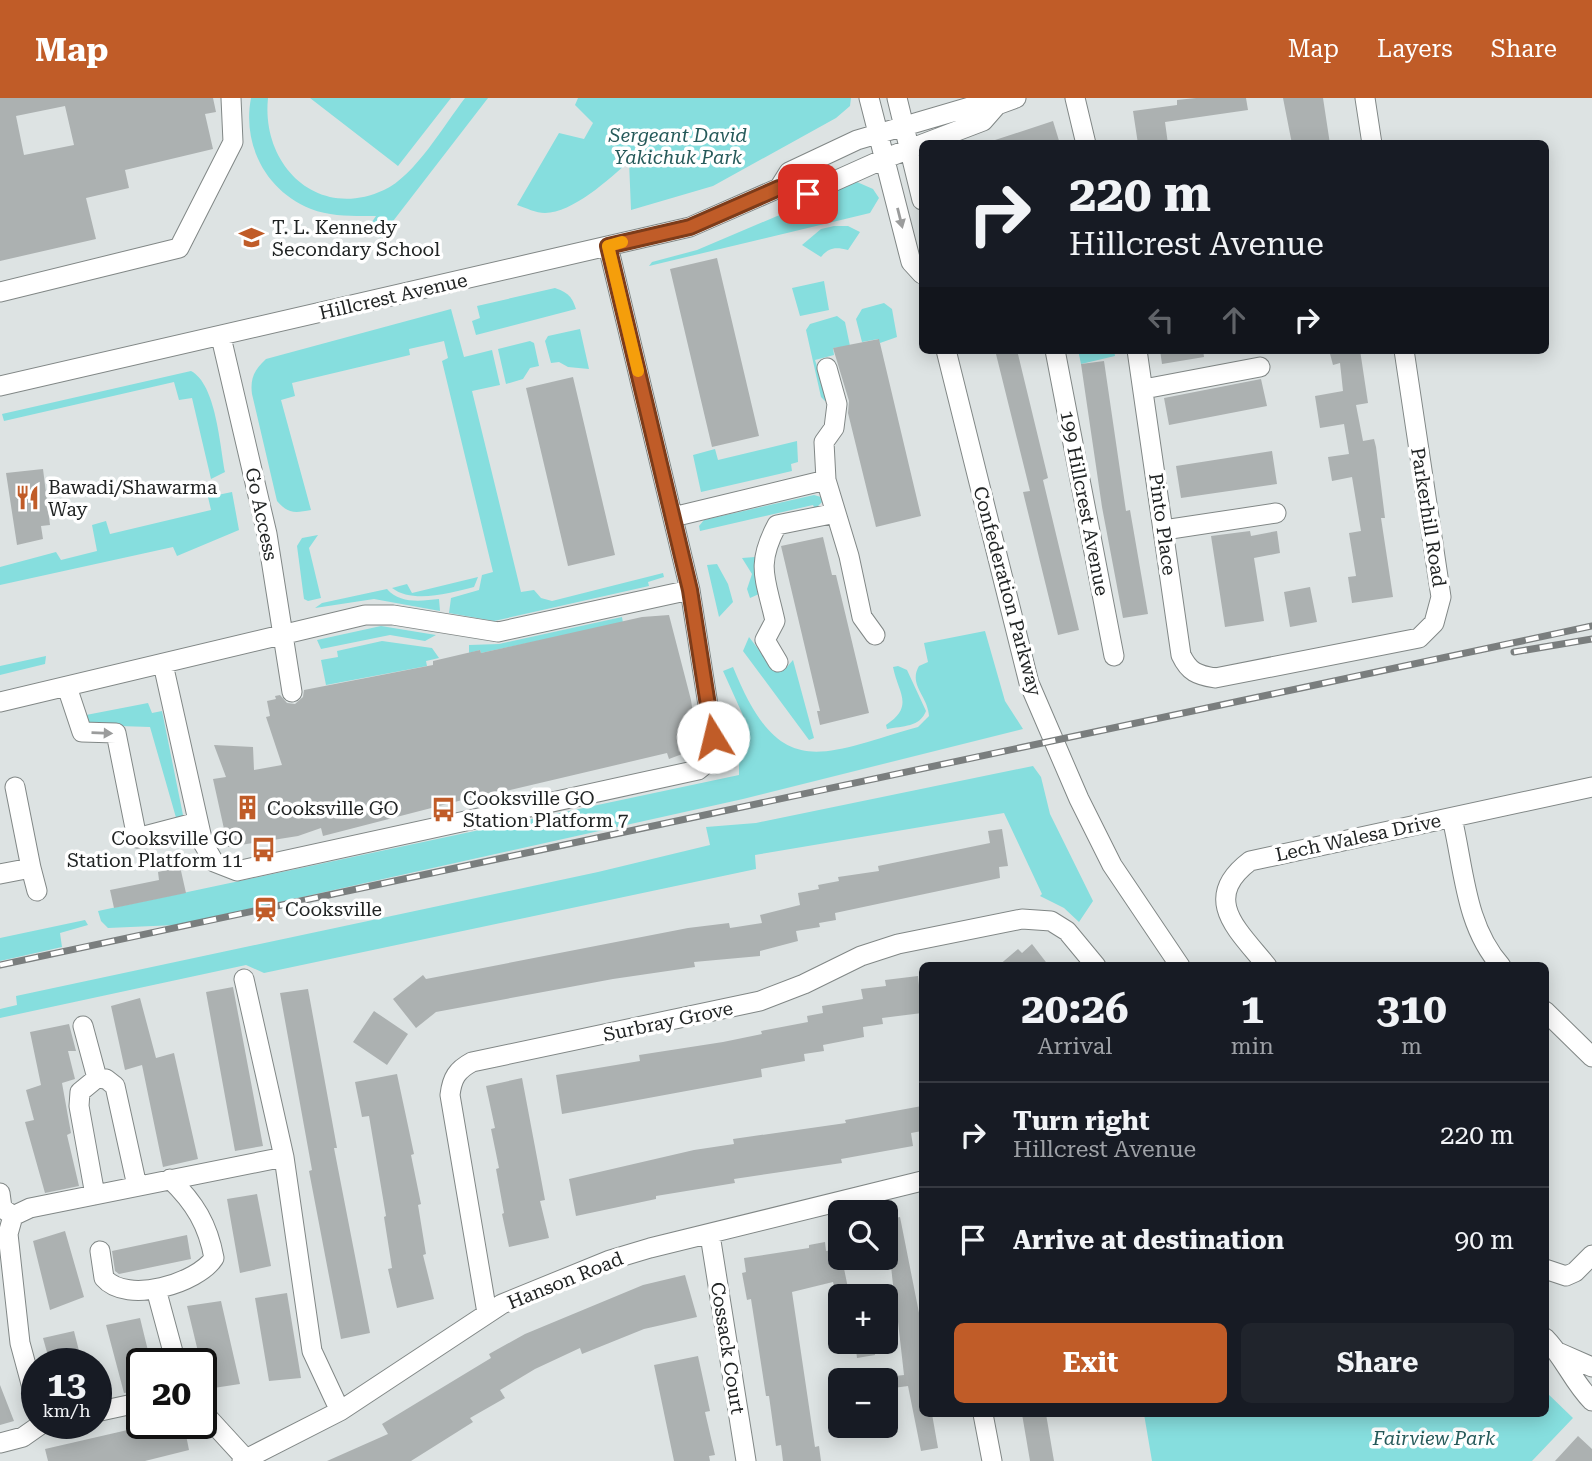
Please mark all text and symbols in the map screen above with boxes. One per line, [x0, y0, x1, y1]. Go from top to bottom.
text: Map [35, 30, 109, 69]
text: Map [1288, 35, 1339, 63]
text: Layers [1377, 35, 1453, 63]
text: Share [1491, 35, 1557, 63]
park label: Sergeant David Yakichuk Park [608, 124, 747, 169]
pin [778, 164, 838, 224]
text: 220 m [1069, 166, 1211, 223]
icon: right [954, 168, 1045, 259]
icon: arrive [789, 175, 827, 213]
one-way arrow [895, 207, 906, 229]
place label: T. L. Kennedy Secondary School [272, 216, 440, 261]
school or university icon: T. L. Kennedy Secondary School [238, 224, 266, 252]
text: Hillcrest Avenue [1069, 225, 1324, 263]
street label: Hillcrest Avenue [317, 268, 469, 325]
icon: left [1142, 301, 1180, 339]
icon: ahead [1215, 301, 1253, 339]
icon: right [1288, 301, 1326, 339]
street label: 199 Hillcrest Avenue [1055, 409, 1114, 598]
street label: Parkerhill Road [1406, 446, 1451, 589]
street label: Go Access [240, 465, 283, 563]
street label: Pinto Place [1144, 471, 1181, 577]
place label: Bawadi/Shawarma Way [48, 476, 218, 521]
restaurant icon: Bawadi/Shawarma Way [14, 484, 42, 512]
street label: Confederation Parkway [968, 484, 1047, 699]
position arrow [676, 700, 750, 774]
one-way arrow [91, 727, 113, 739]
place label: Cooksville GO Station Platform 7 [463, 787, 629, 832]
building icon: Cooksville GO [233, 794, 261, 822]
bus stop icon: Cooksville GO Station Platform 7 [429, 795, 457, 823]
place label: Cooksville GO [267, 797, 399, 820]
street label: Lech Walesa Drive [1273, 809, 1443, 866]
place label: Cooksville GO Station Platform 11 [67, 827, 243, 872]
bus stop icon: Cooksville GO Station Platform 11 [249, 835, 277, 863]
station icon: Cooksville [251, 895, 279, 923]
place label: Cooksville [285, 898, 382, 921]
text: 20:26 [1021, 984, 1128, 1033]
text: 1 [1241, 984, 1264, 1033]
text: 310 [1376, 984, 1447, 1033]
street label: Surbray Grove [601, 997, 735, 1046]
text: Arrival [1037, 1033, 1112, 1060]
text: min [1231, 1033, 1274, 1060]
text: m [1401, 1033, 1422, 1060]
text: Turn right [1013, 1106, 1149, 1136]
icon: right [954, 1116, 992, 1154]
text: 220 m [1440, 1120, 1514, 1150]
text: Hillcrest Avenue [1013, 1136, 1196, 1163]
map controls [828, 1200, 898, 1438]
button: search [828, 1200, 898, 1270]
icon: arrive [954, 1221, 992, 1259]
text: Arrive at destination [1013, 1225, 1284, 1255]
text: 90 m [1455, 1225, 1514, 1255]
street label: Hanson Road [504, 1247, 626, 1314]
street label: Cossack Court [706, 1280, 749, 1416]
button: + [828, 1284, 898, 1354]
button: Exit [954, 1323, 1227, 1403]
button: Share [1241, 1323, 1514, 1403]
speed limit sign: 20 [126, 1348, 217, 1439]
text: 13 [47, 1364, 86, 1405]
button: − [828, 1368, 898, 1438]
text: km/h [42, 1400, 91, 1421]
park label: Fairview Park [1372, 1427, 1496, 1450]

